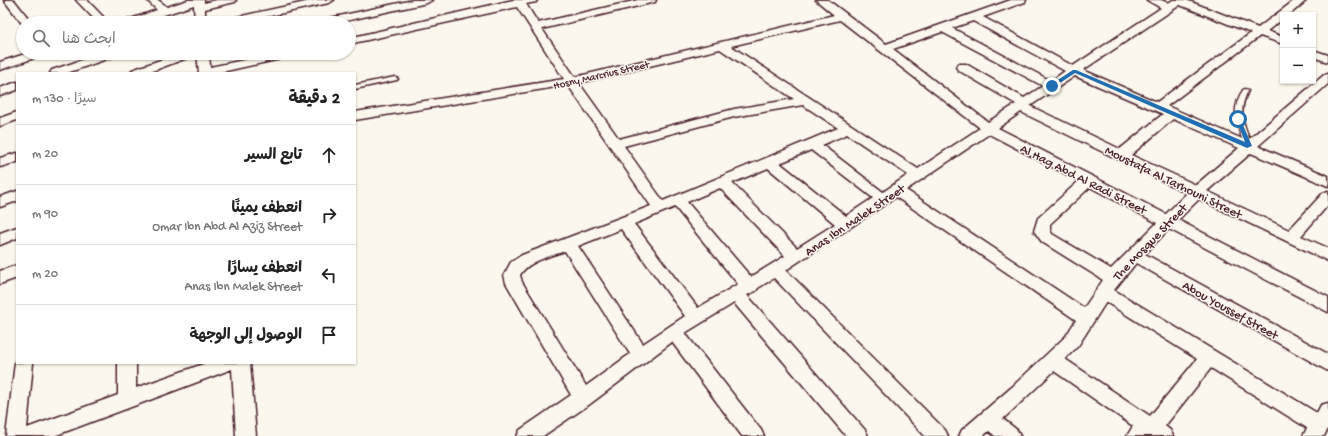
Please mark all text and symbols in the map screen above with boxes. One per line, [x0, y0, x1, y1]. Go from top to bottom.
map controls [1280, 12, 1316, 84]
button: + [1280, 12, 1316, 48]
search box [16, 16, 356, 60]
icon: search [30, 27, 52, 49]
text: ابحث هنا [62, 31, 116, 49]
button: − [1280, 48, 1316, 84]
street label: Hosny Marcrius Street [552, 59, 652, 93]
route end [1043, 77, 1061, 95]
text: 2 دقيقة [288, 90, 340, 110]
text: سيرًا · 130 m [32, 92, 97, 107]
route start [1229, 110, 1247, 128]
street label: Al Hag Abd Al Radi Street [1017, 142, 1150, 219]
icon: ahead [318, 144, 340, 166]
street label: Moustafa Al Tarhouni Street [1102, 144, 1245, 224]
text: 20 m [32, 147, 58, 162]
text: تابع السير [245, 147, 302, 165]
street label: Anas Ibn Malek Street [802, 181, 910, 260]
text: انعطف يمينًا [231, 200, 302, 218]
street label: The Mosque Street [1110, 200, 1192, 285]
icon: right [318, 204, 340, 226]
text: 90 m [32, 207, 58, 222]
text: Omar Ibn Abd Al Aziz Street [152, 220, 302, 235]
text: انعطف يسارًا [228, 260, 302, 278]
icon: left [318, 264, 340, 286]
text: 20 m [32, 267, 58, 282]
street label: Abou Youssef Street [1179, 279, 1282, 345]
text: Anas Ibn Malek Street [184, 280, 302, 295]
icon: arrive [318, 324, 340, 346]
text: الوصول إلى الوجهة [189, 327, 302, 345]

